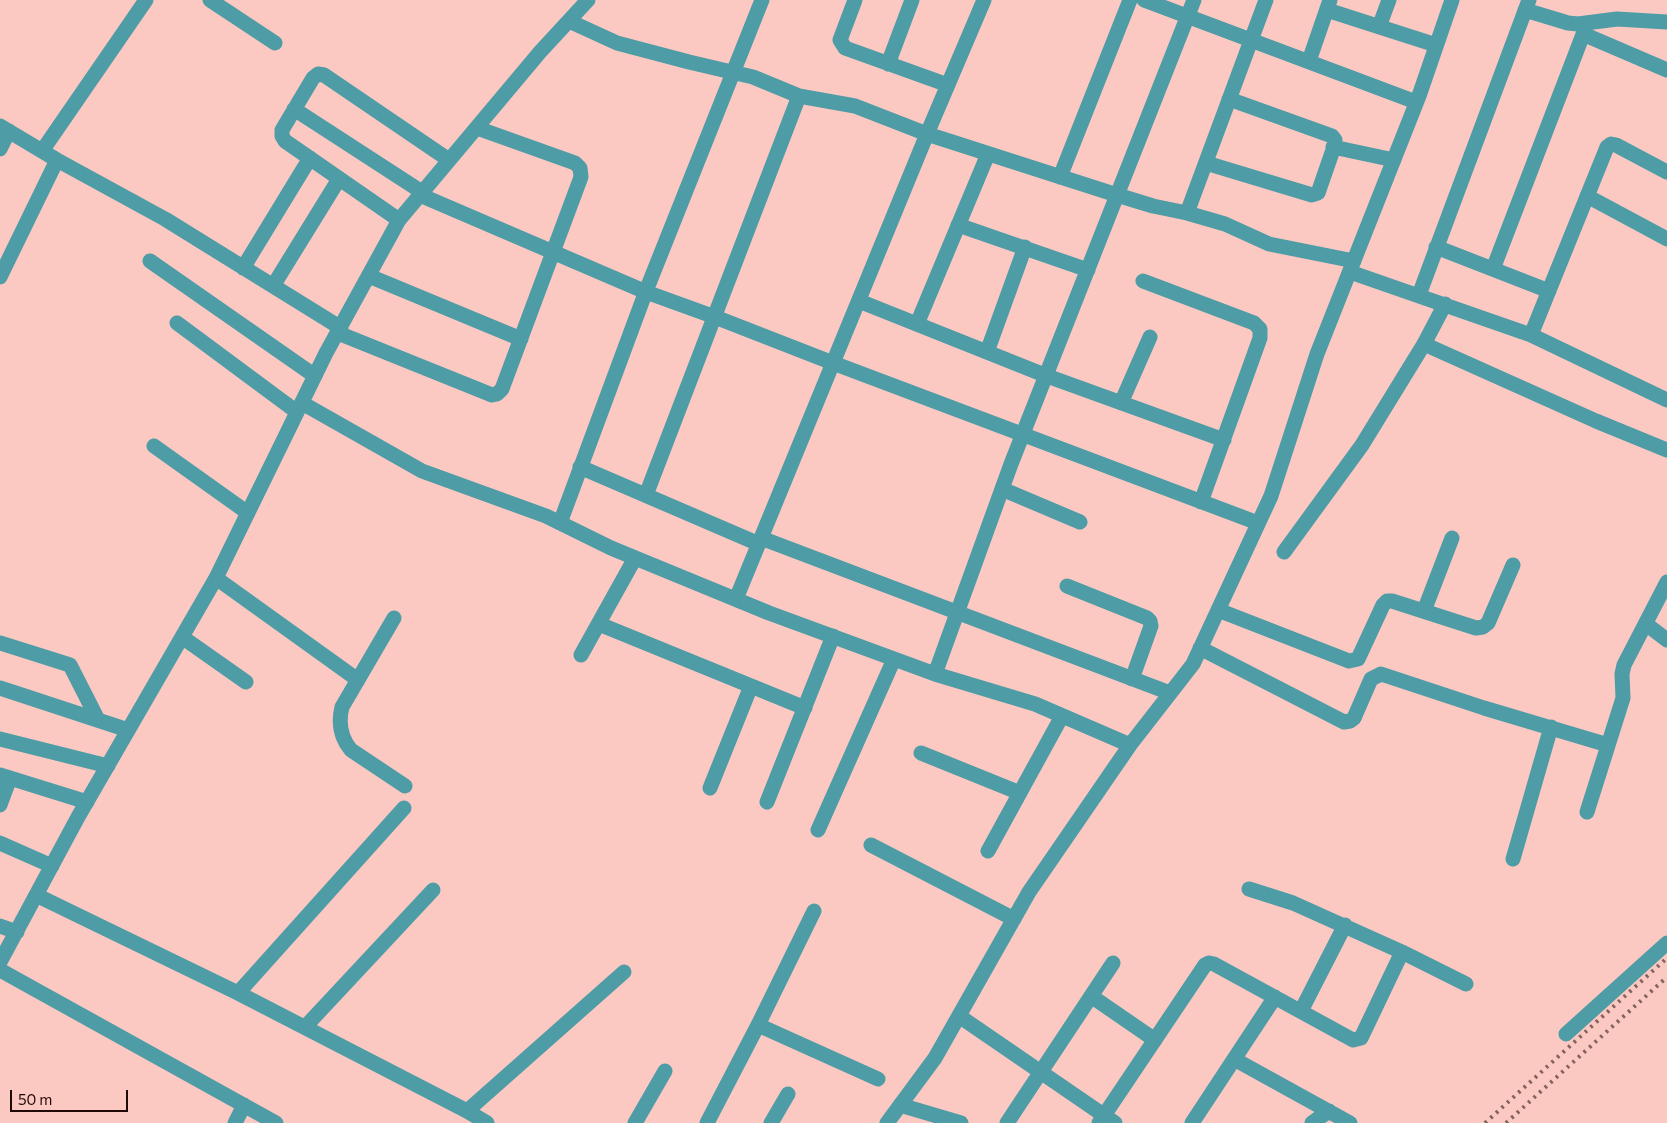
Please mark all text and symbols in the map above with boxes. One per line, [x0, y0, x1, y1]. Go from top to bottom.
scale bar [12, 1080, 130, 1112]
text: 50 m [18, 1090, 52, 1108]

